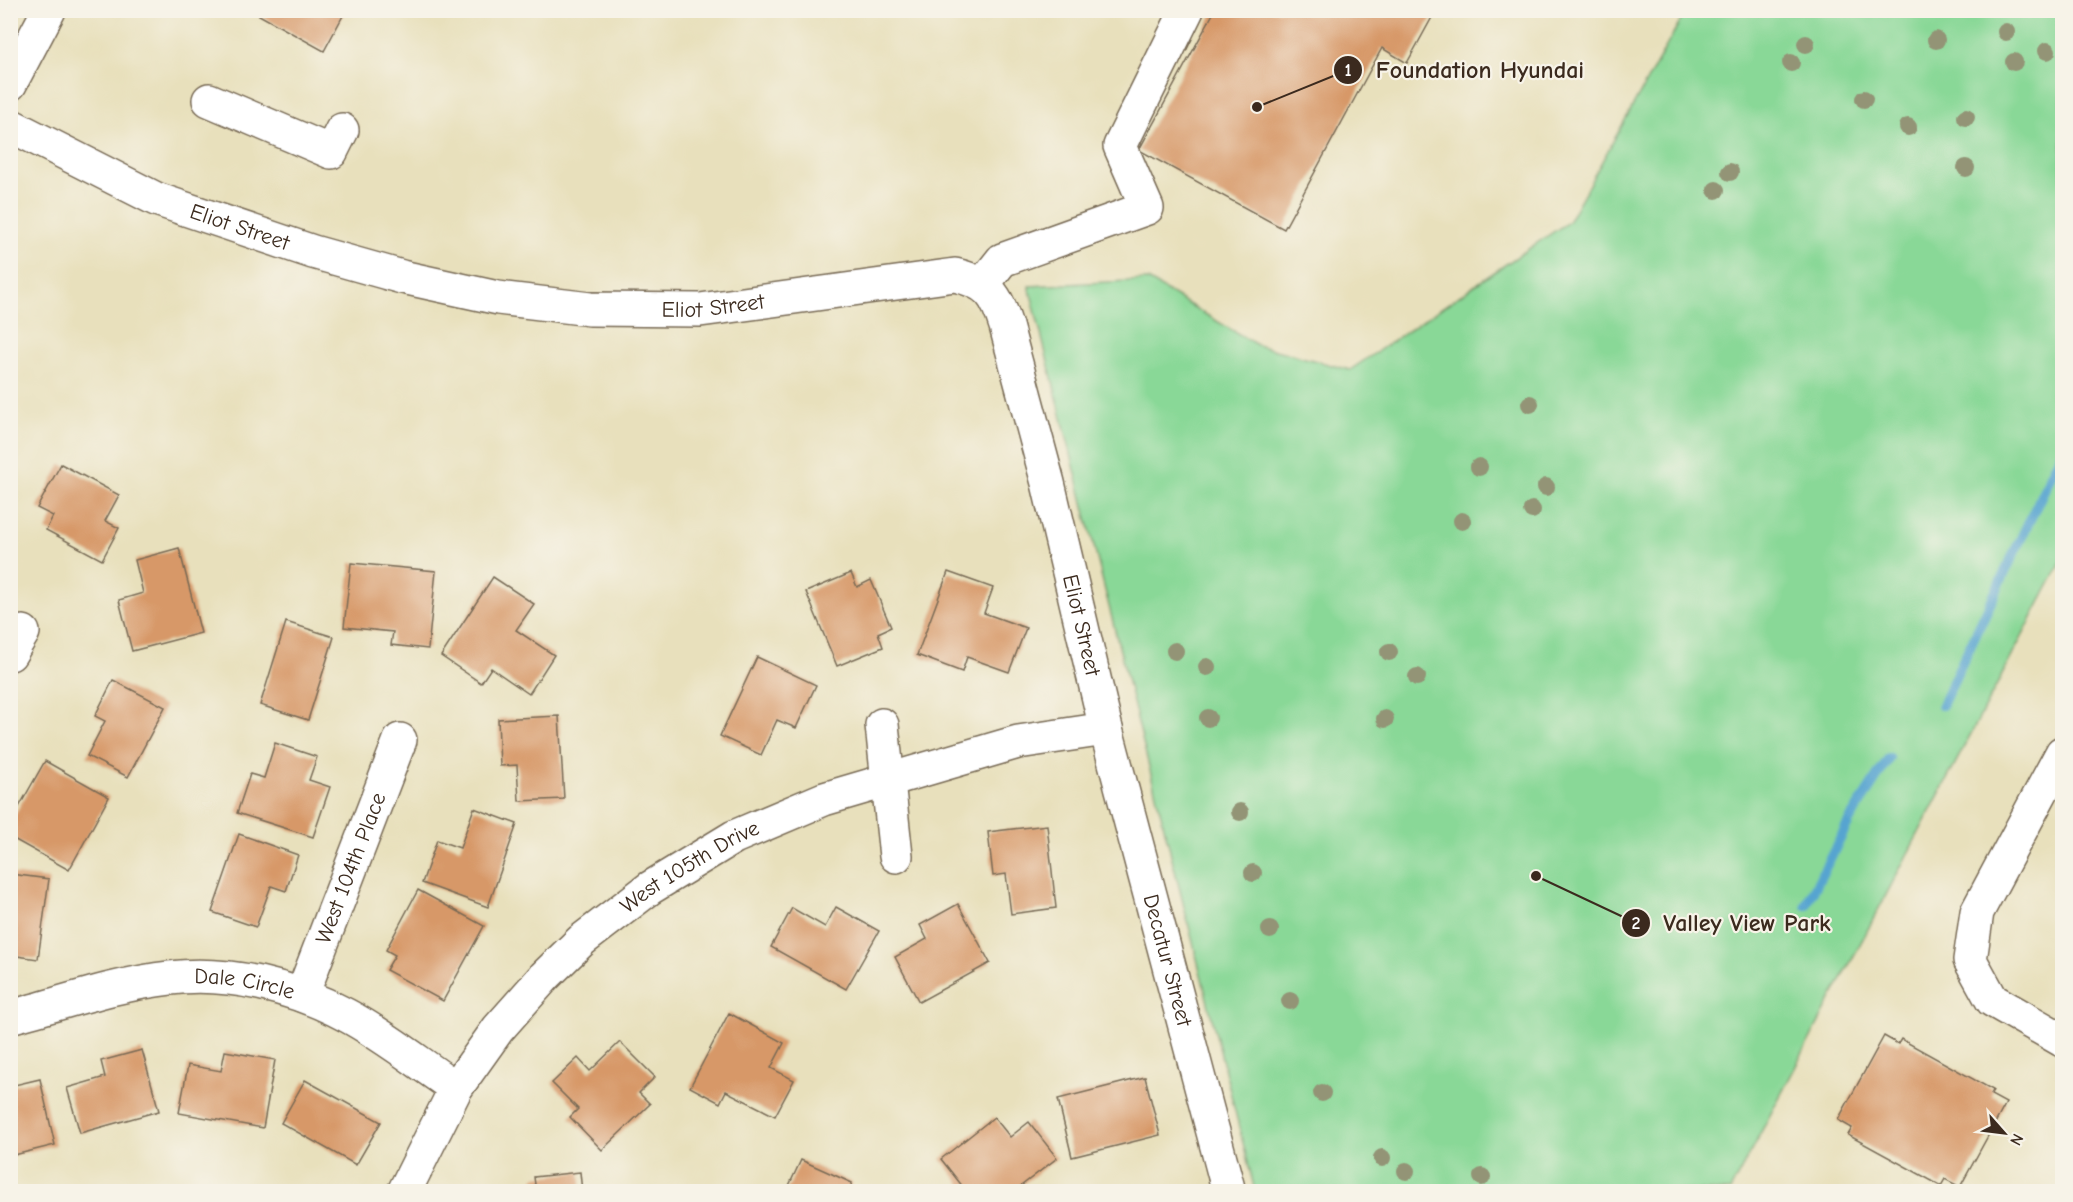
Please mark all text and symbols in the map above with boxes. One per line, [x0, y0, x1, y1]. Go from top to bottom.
callout: Foundation Hyundai [1333, 49, 1596, 91]
text: Foundation Hyundai [1376, 56, 1584, 84]
text: 1 [1344, 60, 1352, 81]
street label: Eliot Street [187, 198, 293, 256]
street label: Eliot Street [661, 288, 767, 323]
street label: Eliot Street [1057, 572, 1106, 679]
street label: West 104th Place [310, 789, 392, 947]
street label: West 105th Drive [615, 815, 763, 919]
street label: Decatur Street [1137, 891, 1198, 1030]
callout: Valley View Park [1621, 902, 1843, 944]
text: Valley View Park [1663, 909, 1831, 937]
text: 2 [1632, 913, 1641, 934]
street label: Dale Circle [194, 963, 298, 1005]
north arrow [1974, 1103, 2034, 1163]
text: N [2006, 1131, 2027, 1148]

